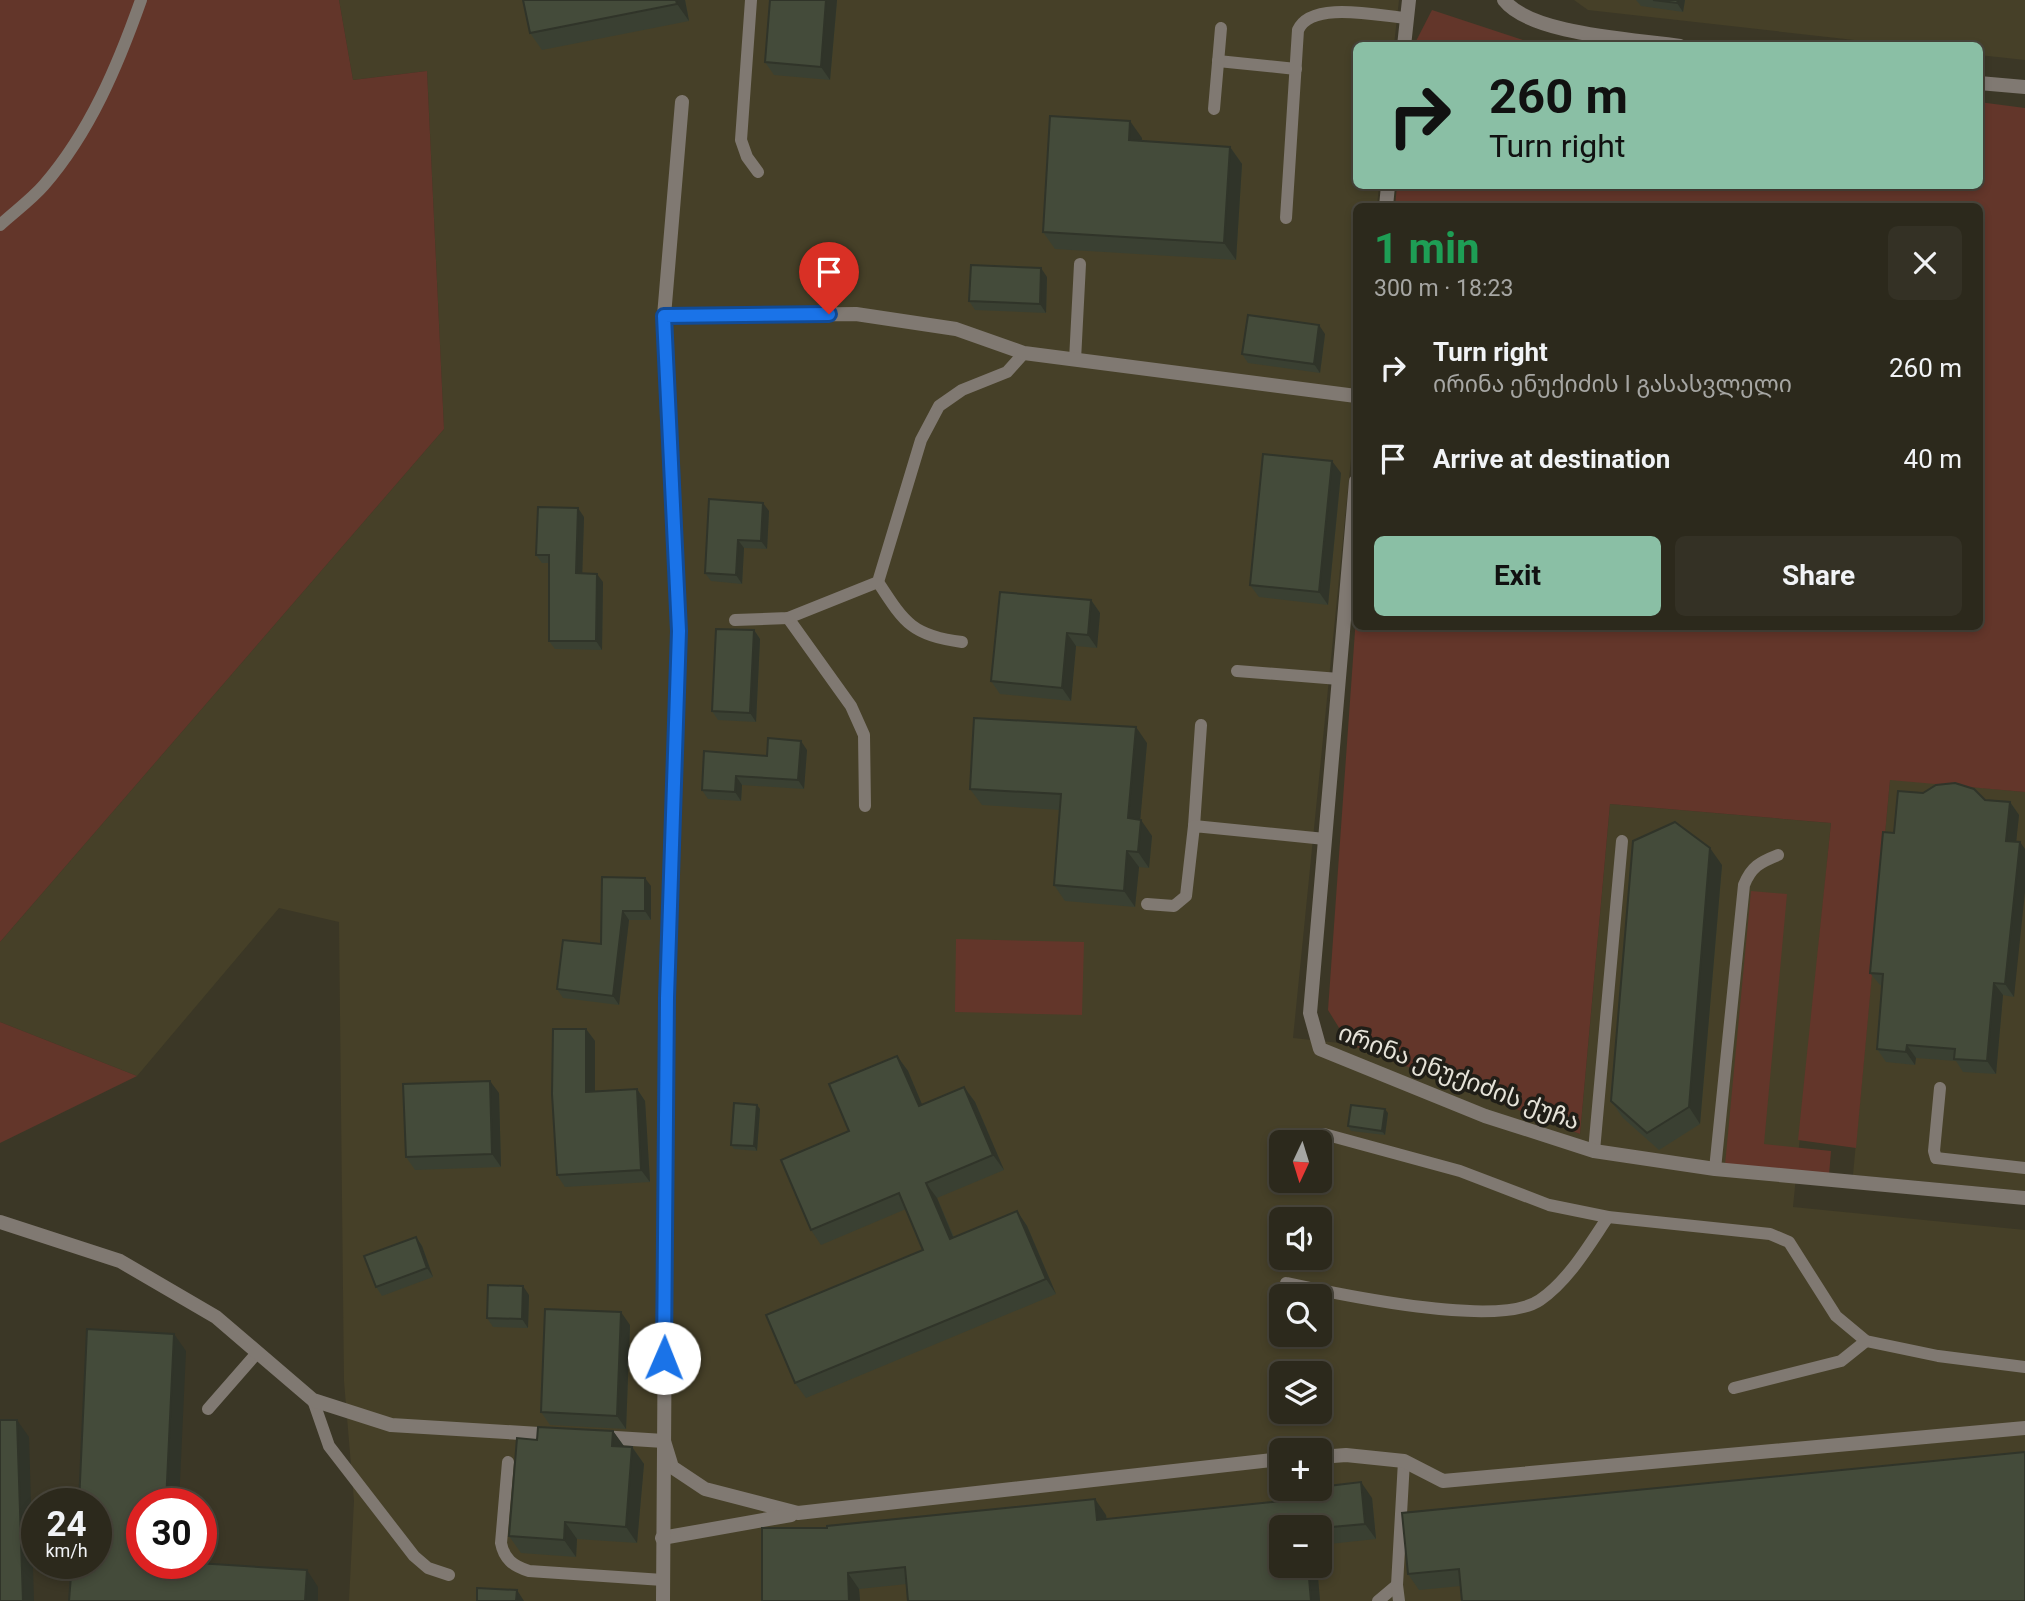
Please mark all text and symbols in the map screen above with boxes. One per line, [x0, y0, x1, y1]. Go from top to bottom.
text: 260 m [1489, 68, 1628, 125]
icon: right [1374, 70, 1465, 161]
text: Turn right [1489, 127, 1625, 165]
text: 1 min [1374, 224, 1480, 273]
button: close [1888, 226, 1962, 300]
pin [799, 242, 859, 314]
icon: arrive [810, 253, 848, 291]
text: 300 m · 18:23 [1374, 275, 1513, 302]
text: Turn right [1433, 337, 1548, 367]
icon: right [1374, 349, 1412, 387]
text: 260 m [1889, 353, 1962, 383]
text: ირინა ენუქიძის I გასასვლელი [1433, 371, 1792, 398]
icon: arrive [1374, 440, 1412, 478]
text: Arrive at destination [1433, 444, 1670, 474]
text: 40 m [1904, 444, 1962, 474]
button: Exit [1374, 536, 1661, 616]
button: Share [1675, 536, 1962, 616]
street label: ირინა ენუქიძის ქუჩა [1335, 1018, 1583, 1136]
north arrow [1269, 1130, 1332, 1194]
map controls [1269, 1130, 1332, 1578]
button: sound [1269, 1207, 1332, 1270]
button: search [1269, 1284, 1332, 1347]
position arrow [627, 1321, 701, 1395]
button: layers [1269, 1361, 1332, 1424]
button: + [1269, 1438, 1332, 1501]
speed limit sign: 30 [126, 1488, 217, 1579]
text: 24 [46, 1504, 87, 1545]
button: − [1269, 1515, 1332, 1578]
text: km/h [45, 1540, 88, 1561]

